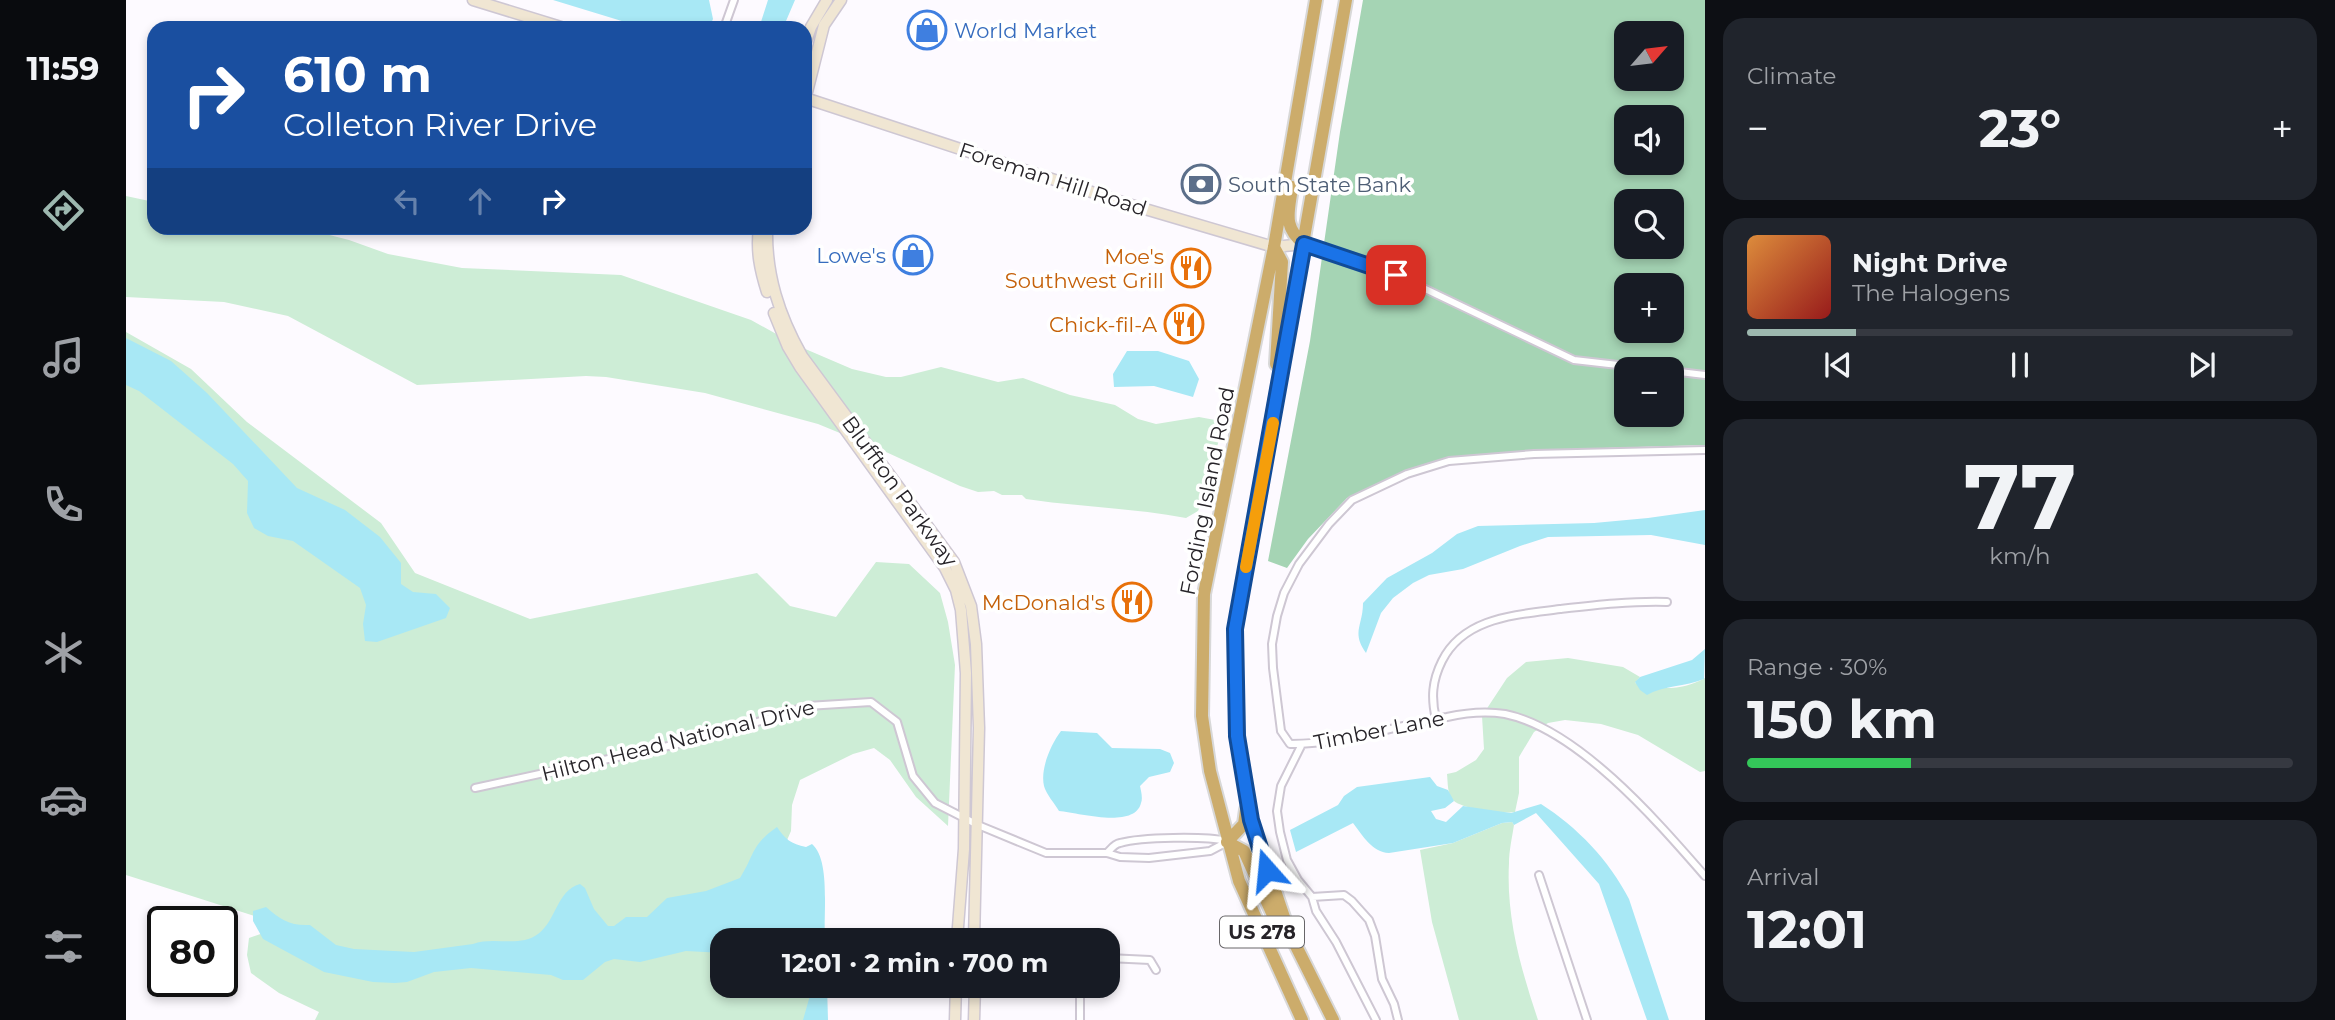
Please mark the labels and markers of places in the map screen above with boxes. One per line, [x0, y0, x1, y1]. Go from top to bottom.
shop icon: World Market [906, 9, 948, 51]
place label: World Market [954, 18, 1097, 43]
bank icon: South State Bank [1180, 163, 1222, 205]
place label: South State Bank [1228, 172, 1412, 197]
shop icon: Lowe's [892, 234, 934, 276]
place label: Lowe's [816, 243, 886, 268]
place label: Moe's Southwest Grill [1005, 244, 1164, 293]
pin [1366, 245, 1426, 305]
restaurant icon: Moe's Southwest Grill [1170, 247, 1212, 289]
restaurant icon: Chick-fil-A [1163, 303, 1205, 345]
place label: Chick-fil-A [1049, 312, 1158, 337]
restaurant icon: McDonald's [1111, 581, 1153, 623]
place label: McDonald's [982, 590, 1105, 615]

